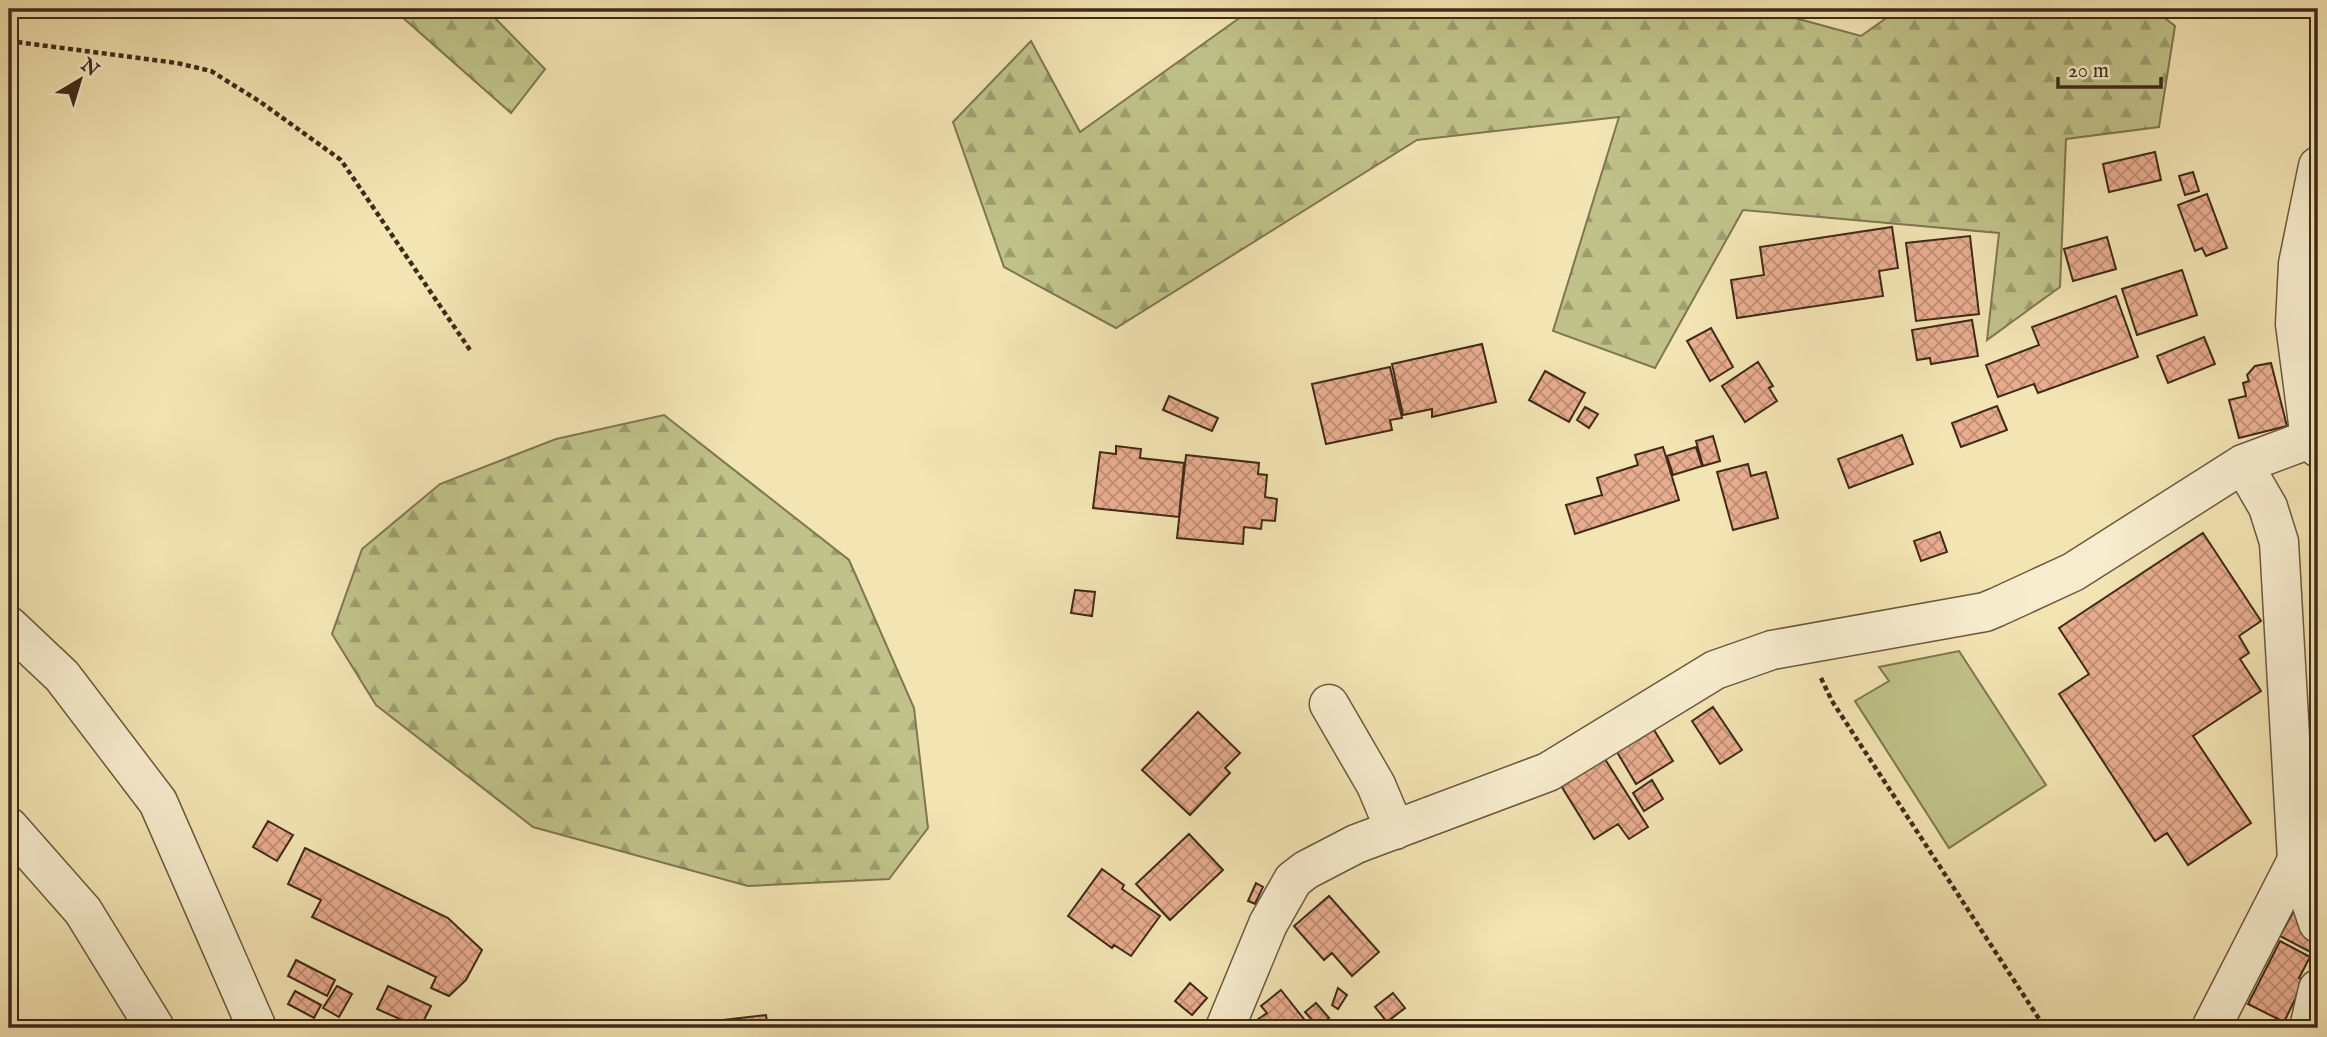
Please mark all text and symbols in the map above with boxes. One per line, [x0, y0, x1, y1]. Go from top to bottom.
north arrow [46, 46, 116, 116]
scale bar [2058, 46, 2161, 90]
text: N [75, 53, 104, 83]
text: 20 m [2068, 58, 2109, 85]

